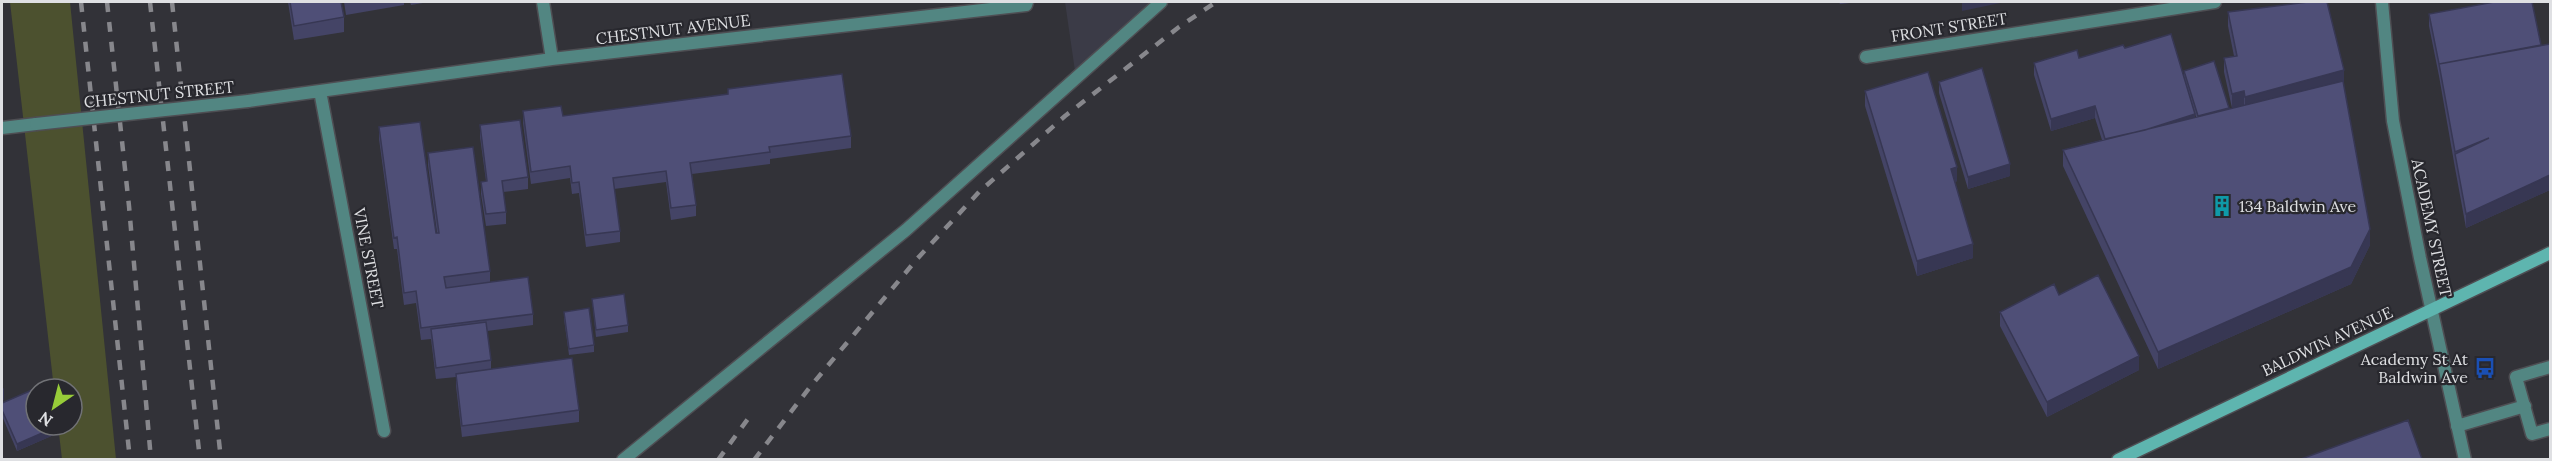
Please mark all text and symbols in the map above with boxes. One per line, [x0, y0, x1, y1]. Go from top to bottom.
street label: FRONT STREET [1889, 8, 2009, 46]
street label: CHESTNUT AVENUE [595, 10, 751, 48]
street label: CHESTNUT STREET [83, 76, 235, 112]
street label: ACADEMY STREET [2407, 156, 2456, 299]
building icon: 134 Baldwin Ave [2210, 194, 2234, 218]
place label: 134 Baldwin Ave [2239, 196, 2357, 216]
street label: VINE STREET [349, 205, 389, 310]
street label: BALDWIN AVENUE [2258, 302, 2396, 380]
place label: Academy St At Baldwin Ave [2360, 349, 2469, 387]
bus stop icon: Academy St At Baldwin Ave [2473, 356, 2497, 380]
north arrow [24, 377, 84, 437]
text: N [35, 408, 56, 431]

